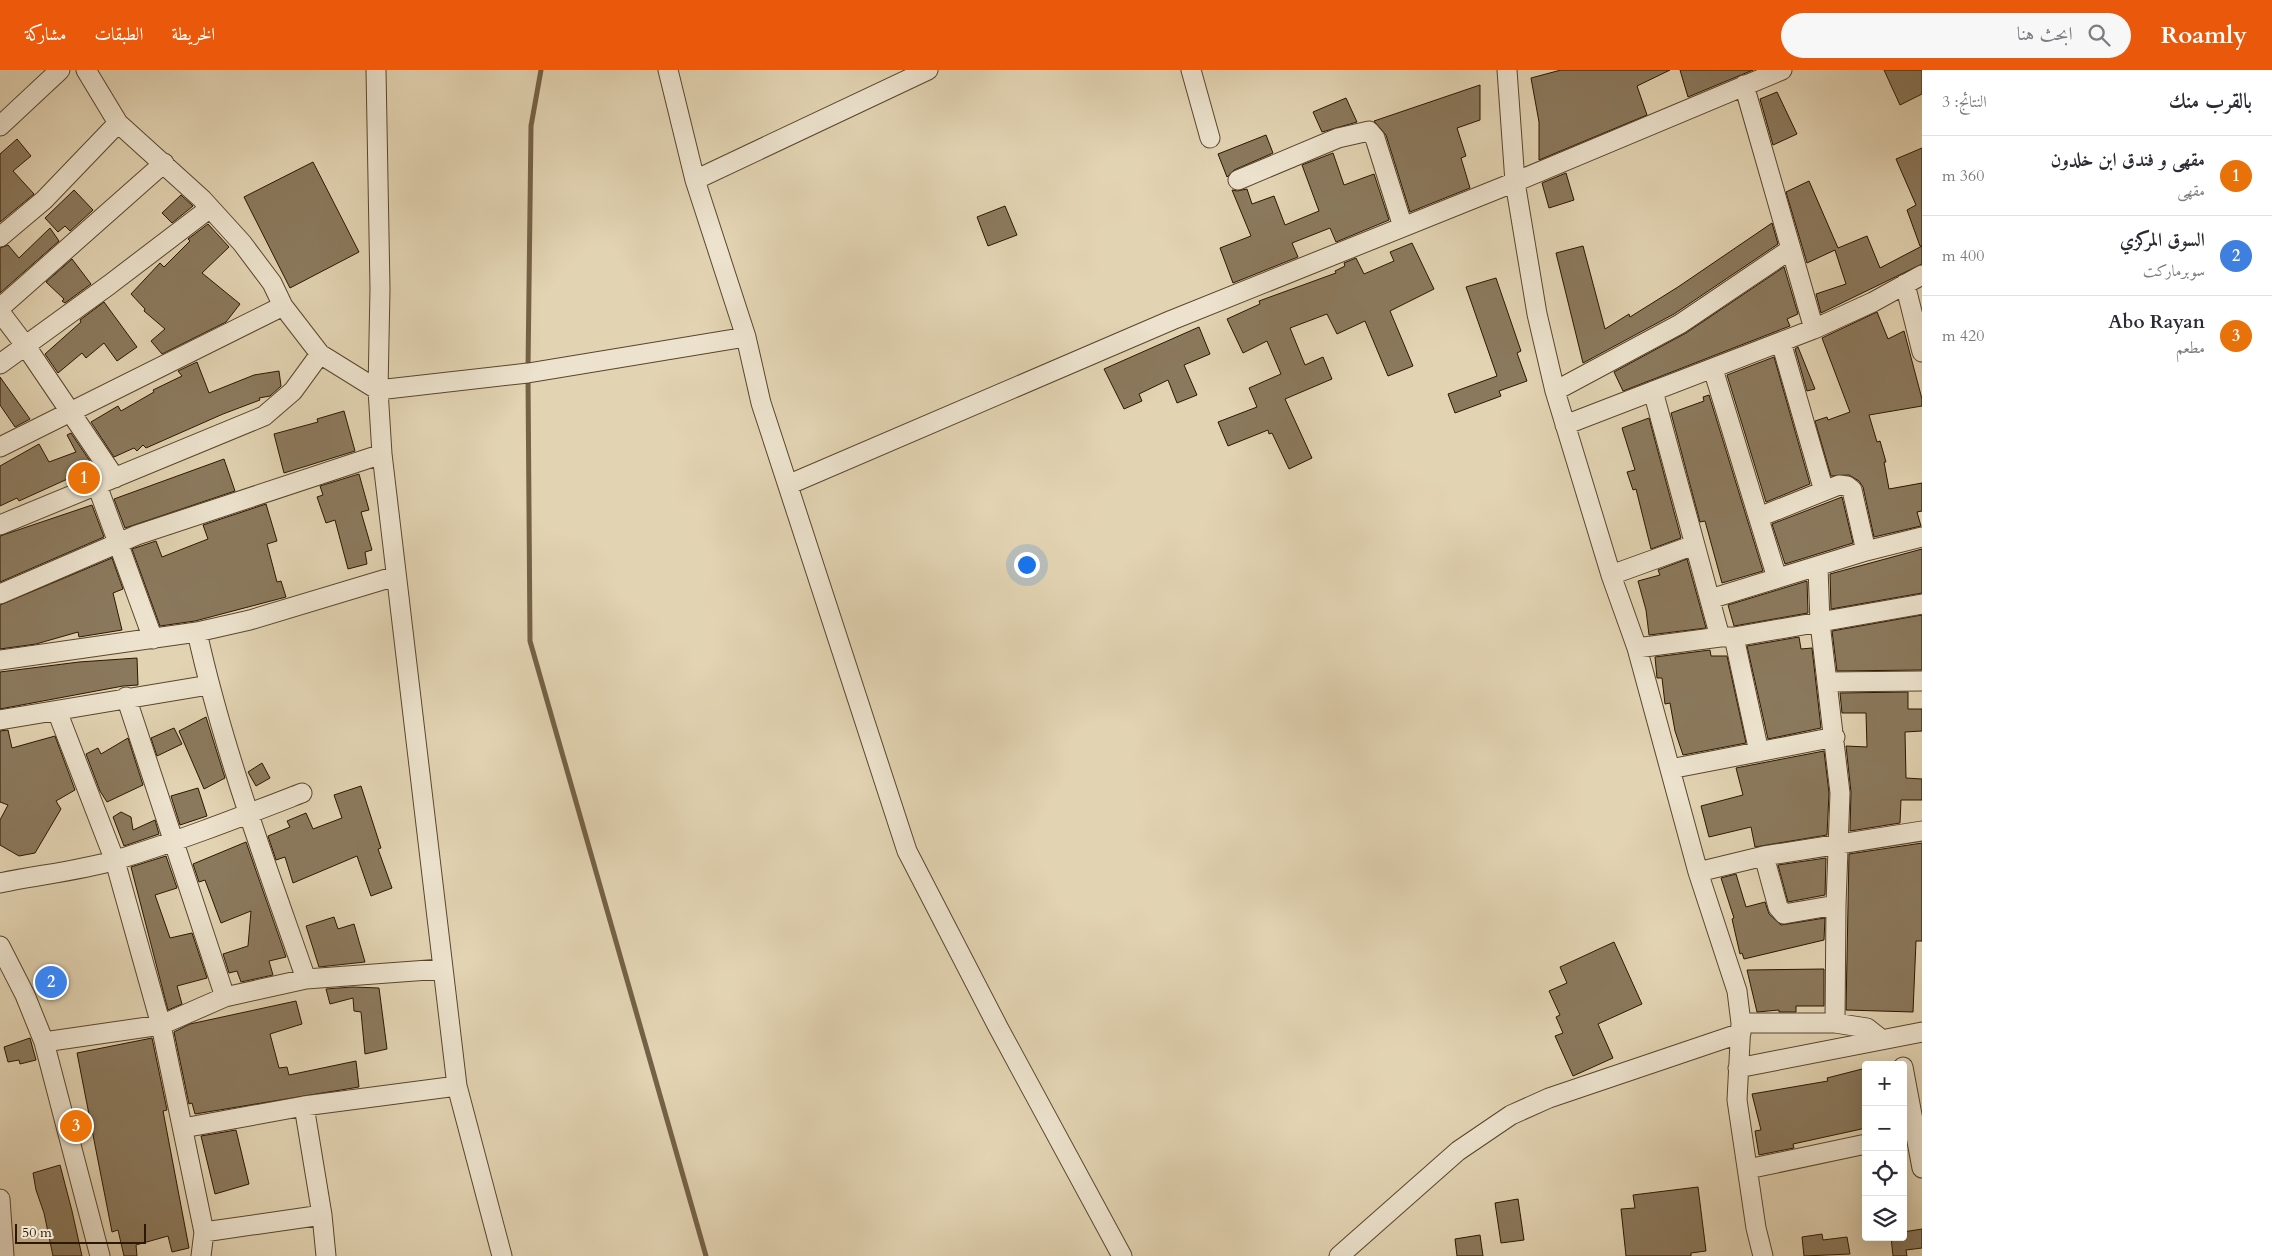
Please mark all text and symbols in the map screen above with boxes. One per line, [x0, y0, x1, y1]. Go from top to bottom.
search box [1781, 13, 2131, 58]
text: Roamly [2161, 19, 2247, 52]
text: ابحث هنا [2017, 21, 2073, 47]
icon: search [2085, 21, 2113, 49]
text: مشاركة [25, 22, 66, 47]
text: الطبقات [94, 22, 143, 47]
text: الخريطة [171, 22, 215, 47]
text: بالقرب منك [2169, 87, 2252, 116]
text: النتائج: 3 [1942, 91, 1987, 113]
text: مقهى و فندق ابن خلدون [2050, 147, 2205, 173]
text: 360 m [1942, 165, 1984, 187]
text: 1 [2232, 165, 2240, 187]
text: مقهى [2177, 180, 2205, 202]
text: السوق المركزي [2120, 227, 2205, 253]
text: 400 m [1942, 245, 1984, 267]
text: 2 [2232, 245, 2240, 267]
text: سوبرماركت [2143, 260, 2205, 282]
text: Abo Rayan [2108, 309, 2205, 335]
text: 420 m [1942, 325, 1984, 347]
text: 3 [2232, 325, 2240, 347]
text: مطعم [2176, 337, 2205, 359]
pin: 1 [68, 459, 100, 497]
your location [1014, 552, 1040, 578]
pin: 2 [35, 963, 67, 1001]
map controls [1862, 1061, 1907, 1241]
button: + [1862, 1061, 1907, 1106]
button: − [1862, 1106, 1907, 1151]
pin: 3 [60, 1107, 92, 1145]
button: locate [1862, 1151, 1907, 1196]
button: layers [1862, 1196, 1907, 1241]
scale bar [15, 1221, 146, 1244]
text: 50 m [22, 1223, 52, 1242]

